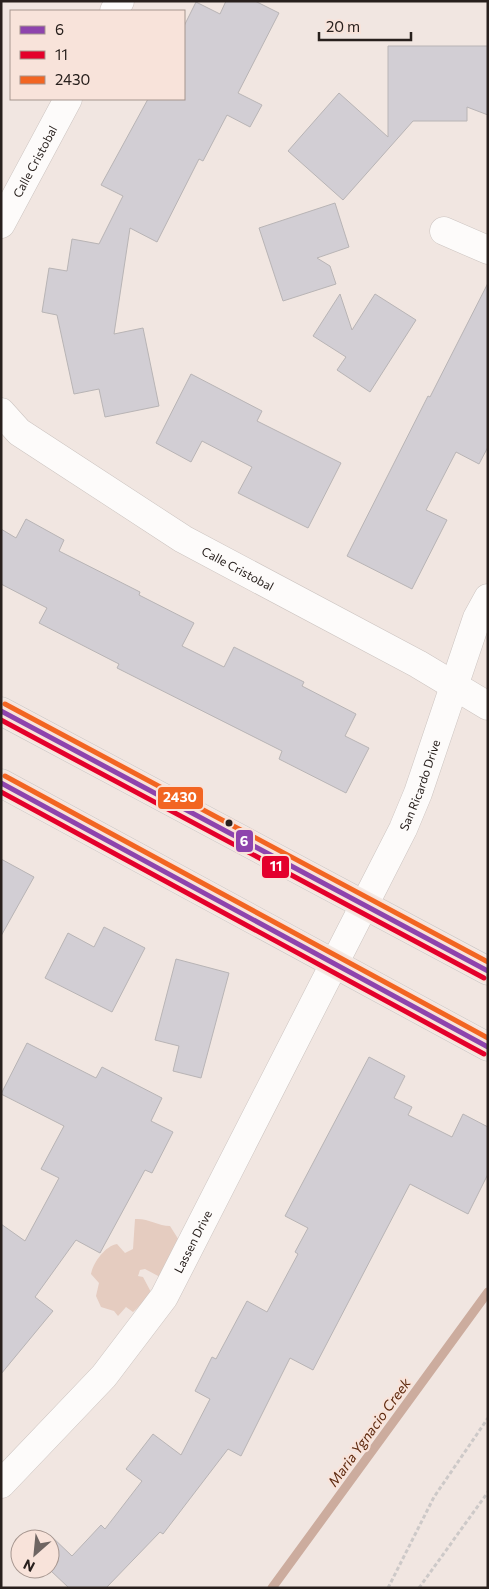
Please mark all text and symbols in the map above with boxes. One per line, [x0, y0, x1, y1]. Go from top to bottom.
legend [10, 10, 185, 100]
scale bar [319, 10, 412, 42]
text: 20 m [326, 17, 360, 35]
text: 6 [55, 20, 64, 38]
text: 11 [55, 45, 68, 63]
text: 2430 [55, 70, 90, 88]
street label: Calle Cristobal [10, 123, 59, 200]
street label: Calle Cristobal [200, 543, 276, 593]
street label: San Ricardo Drive [396, 738, 443, 833]
line badge: 2430 [157, 786, 204, 810]
text: 2430 [163, 788, 197, 805]
unlabelled marker [224, 818, 234, 828]
line badge: 6 [235, 829, 254, 853]
text: 6 [240, 832, 249, 849]
line badge: 11 [261, 855, 290, 879]
text: 11 [270, 857, 282, 874]
street label: Lassen Drive [171, 1208, 214, 1275]
water label: Maria Ygnacio Creek [324, 1374, 414, 1489]
north arrow [10, 1529, 60, 1579]
text: N [20, 1556, 37, 1576]

